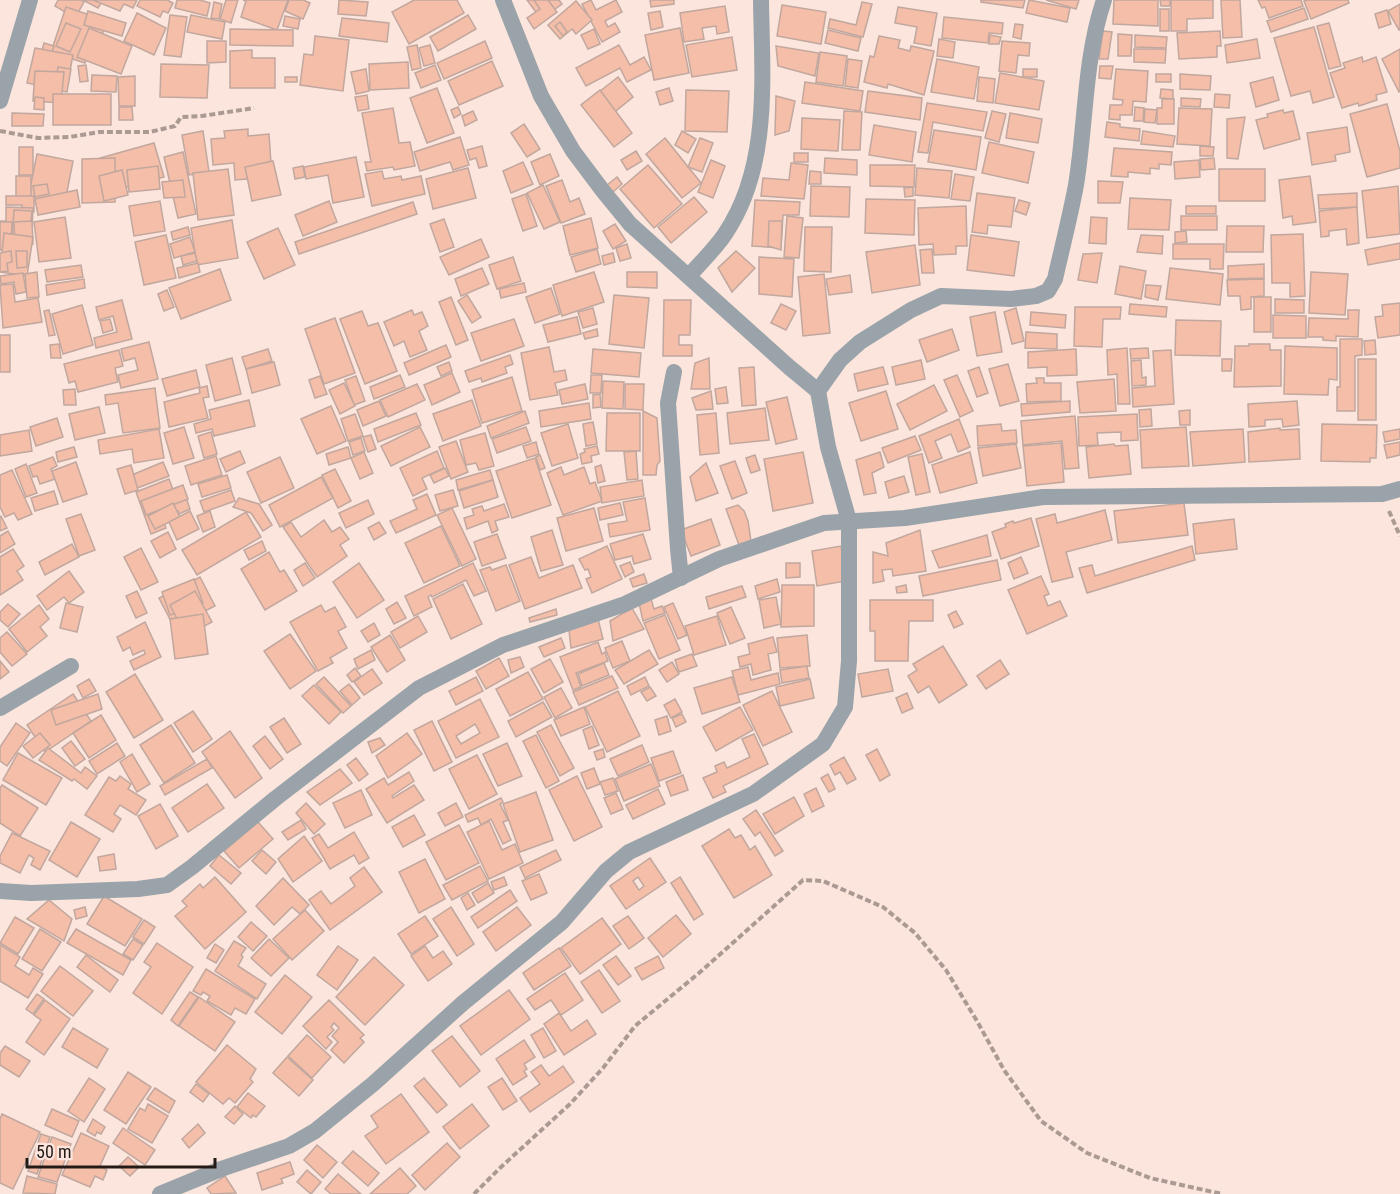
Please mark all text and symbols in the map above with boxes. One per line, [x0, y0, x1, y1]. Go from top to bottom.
scale bar [27, 1131, 214, 1169]
text: 50 m [36, 1141, 71, 1162]

